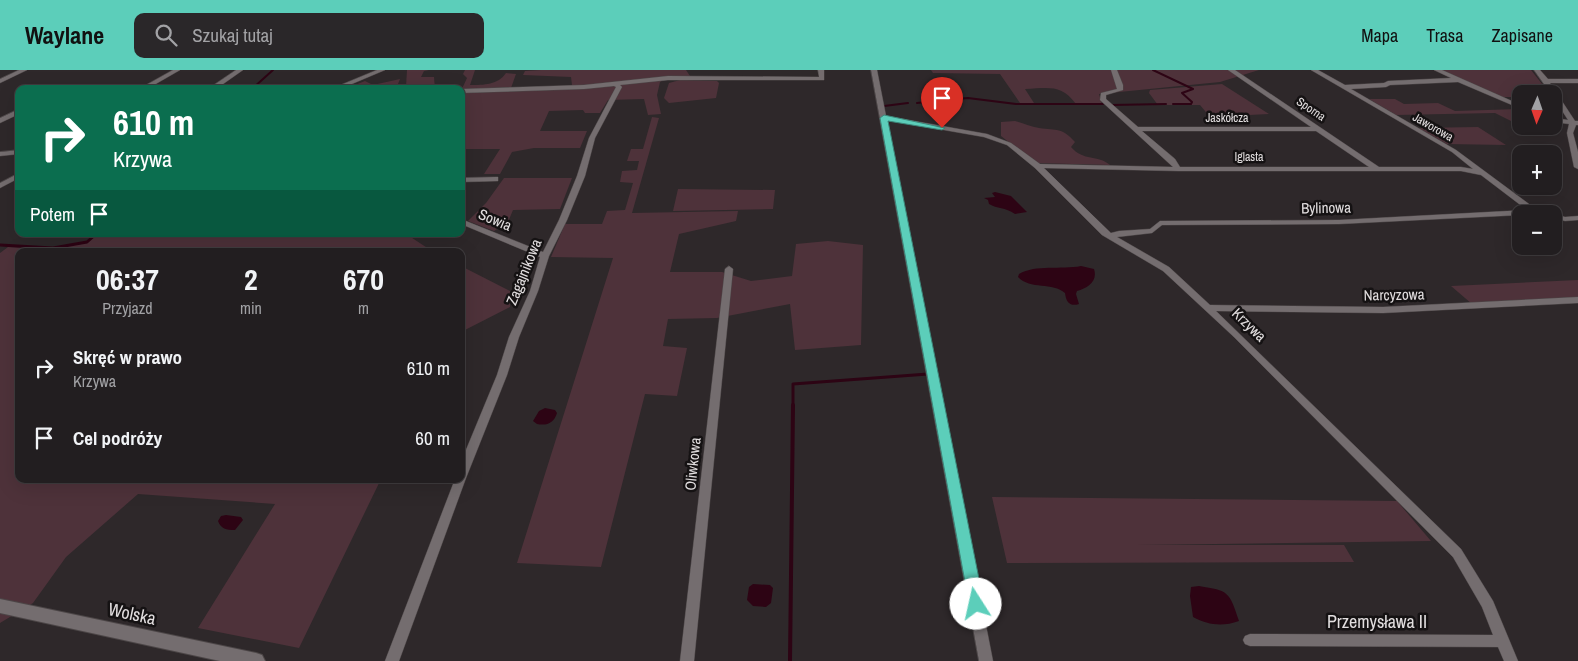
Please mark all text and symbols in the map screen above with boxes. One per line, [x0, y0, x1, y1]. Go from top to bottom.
search box [134, 13, 484, 58]
text: Waylane [25, 19, 104, 51]
icon: search [152, 21, 180, 49]
text: Szukaj tutaj [192, 22, 273, 48]
text: Mapa [1361, 23, 1398, 48]
text: Trasa [1426, 23, 1463, 48]
text: Zapisane [1491, 23, 1553, 48]
pin [921, 77, 963, 128]
icon: arrive [928, 84, 956, 112]
north arrow [1512, 85, 1562, 135]
map controls [1512, 85, 1562, 255]
street label: Sporna [1293, 93, 1329, 125]
text: 610 m [113, 99, 194, 146]
icon: right [30, 105, 95, 170]
street label: Jaworowa [1410, 109, 1457, 145]
street label: Jaskółcza [1205, 110, 1249, 126]
text: Krzywa [113, 144, 172, 174]
button: + [1512, 145, 1562, 195]
street label: Iglasta [1235, 149, 1264, 165]
street label: Bylinowa [1301, 197, 1351, 218]
icon: arrive [85, 200, 113, 228]
text: Potem [30, 201, 75, 227]
street label: Sowia [475, 203, 515, 236]
button: − [1512, 205, 1562, 255]
street label: Zagajnikowa [501, 235, 546, 308]
text: 06:37 [96, 259, 159, 299]
text: 2 [244, 259, 258, 299]
text: 670 [343, 259, 384, 299]
street label: Narcyzowa [1363, 283, 1425, 306]
text: Przyjazd [102, 297, 153, 319]
text: min [240, 297, 262, 319]
text: m [358, 297, 369, 319]
street label: Krzywa [1228, 303, 1271, 346]
text: Skręć w prawo [73, 344, 182, 370]
icon: right [30, 354, 58, 382]
text: 610 m [407, 355, 450, 381]
text: Krzywa [73, 370, 116, 392]
icon: arrive [30, 424, 58, 452]
text: Cel podróży [73, 425, 162, 451]
text: 60 m [415, 425, 450, 451]
street label: Oliwkowa [679, 436, 706, 492]
position arrow [949, 577, 1001, 629]
street label: Wolska [106, 596, 158, 631]
street label: Przemysława II [1327, 609, 1427, 634]

